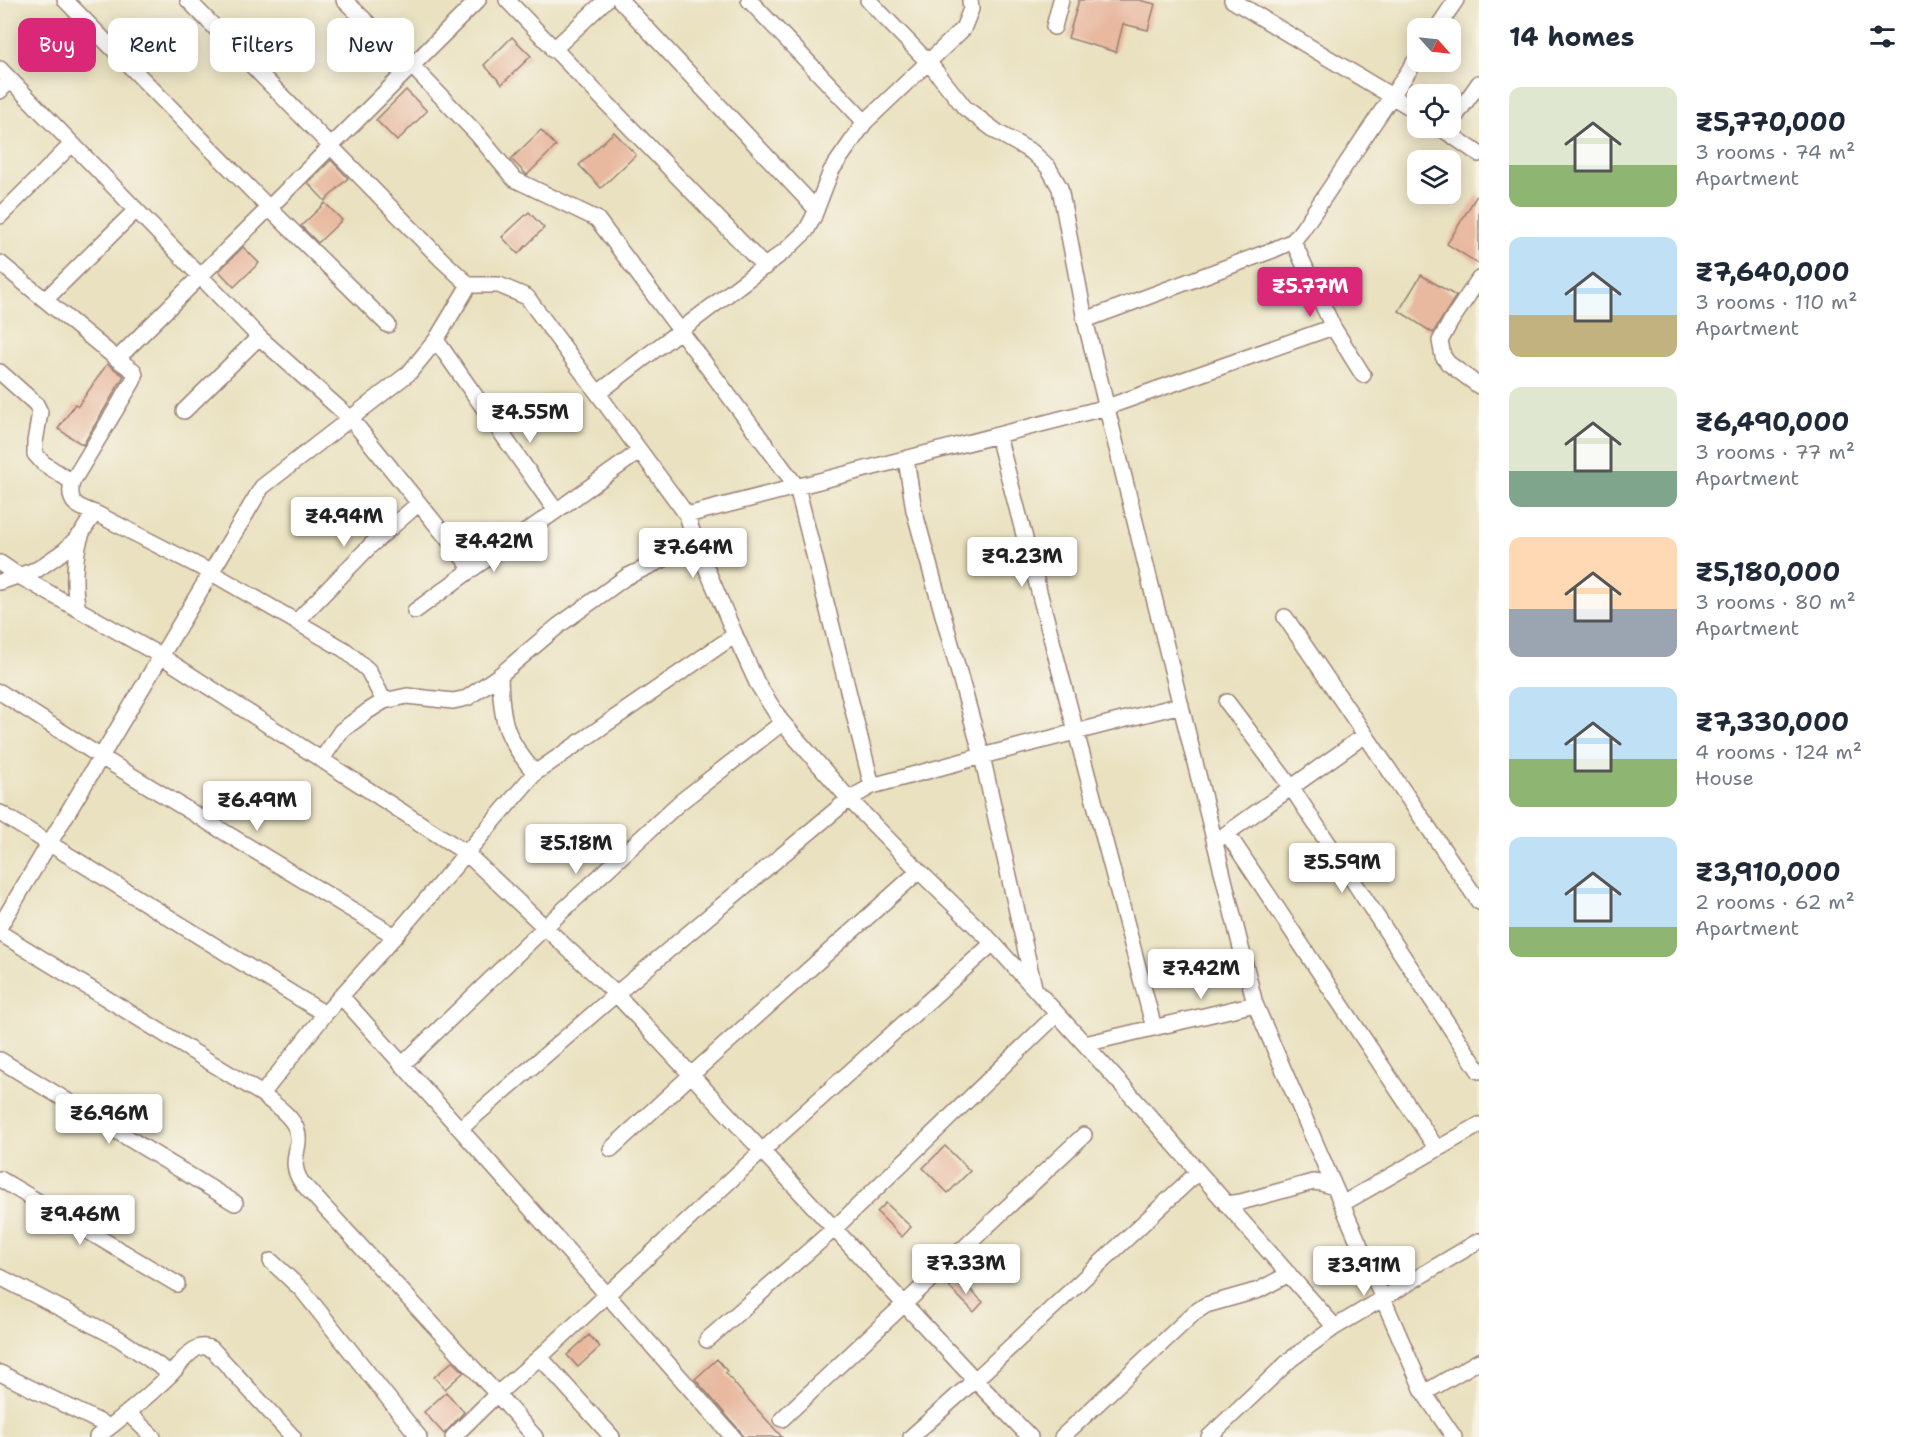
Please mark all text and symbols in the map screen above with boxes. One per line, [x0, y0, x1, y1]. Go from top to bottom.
chip: Buy [18, 18, 96, 72]
chip: Rent [108, 18, 198, 72]
chip: Filters [210, 18, 315, 72]
chip: New [327, 18, 414, 72]
north arrow [1407, 18, 1461, 72]
map controls [1407, 18, 1461, 204]
text: 14 homes [1509, 19, 1635, 54]
icon: filters [1866, 20, 1899, 53]
button: locate [1407, 84, 1461, 138]
text: ₹5,770,000 [1695, 104, 1846, 139]
icon: home [1557, 111, 1629, 183]
text: 3 rooms · 74 m² [1695, 139, 1855, 165]
button: layers [1407, 150, 1461, 204]
text: Apartment [1695, 165, 1799, 191]
text: ₹7,640,000 [1695, 254, 1850, 289]
icon: home [1557, 261, 1629, 333]
pin: ₹5.77M [1261, 267, 1359, 318]
text: ₹5.77M [1271, 273, 1349, 299]
text: 3 rooms · 110 m² [1695, 289, 1858, 315]
text: Apartment [1695, 315, 1799, 341]
pin: ₹4.55M [481, 393, 579, 444]
text: ₹4.55M [491, 399, 569, 425]
text: ₹6,490,000 [1695, 404, 1850, 439]
icon: home [1557, 411, 1629, 483]
text: 3 rooms · 77 m² [1695, 439, 1855, 465]
text: Apartment [1695, 465, 1799, 491]
pin: ₹4.94M [295, 497, 393, 548]
text: ₹4.94M [305, 503, 383, 529]
pin: ₹4.42M [445, 522, 543, 573]
text: ₹4.42M [455, 528, 533, 554]
pin: ₹7.64M [644, 528, 742, 579]
text: ₹7.64M [653, 534, 733, 560]
pin: ₹9.23M [973, 537, 1071, 588]
text: ₹9.23M [981, 543, 1063, 569]
text: ₹5,180,000 [1695, 554, 1840, 589]
icon: home [1557, 561, 1629, 633]
text: 3 rooms · 80 m² [1695, 589, 1856, 615]
text: Apartment [1695, 615, 1799, 641]
text: ₹7,330,000 [1695, 704, 1849, 739]
icon: home [1557, 711, 1629, 783]
text: 4 rooms · 124 m² [1695, 739, 1862, 765]
text: House [1695, 765, 1754, 791]
pin: ₹6.49M [208, 781, 306, 832]
text: ₹6.49M [217, 787, 297, 813]
pin: ₹5.18M [527, 824, 625, 875]
text: ₹5.18M [539, 830, 613, 856]
pin: ₹5.59M [1293, 843, 1391, 894]
text: ₹5.59M [1303, 849, 1381, 875]
text: ₹3,910,000 [1695, 854, 1841, 889]
icon: home [1557, 861, 1629, 933]
text: 2 rooms · 62 m² [1695, 889, 1855, 915]
text: Apartment [1695, 915, 1799, 941]
pin: ₹7.42M [1152, 949, 1250, 1000]
text: ₹7.42M [1162, 955, 1240, 981]
pin: ₹6.96M [60, 1094, 158, 1145]
text: ₹6.96M [69, 1100, 149, 1126]
pin: ₹9.46M [31, 1195, 129, 1246]
text: ₹9.46M [40, 1201, 120, 1227]
pin: ₹7.33M [917, 1244, 1015, 1295]
pin: ₹3.91M [1315, 1246, 1413, 1297]
text: ₹7.33M [926, 1250, 1006, 1276]
text: ₹3.91M [1327, 1252, 1401, 1278]

